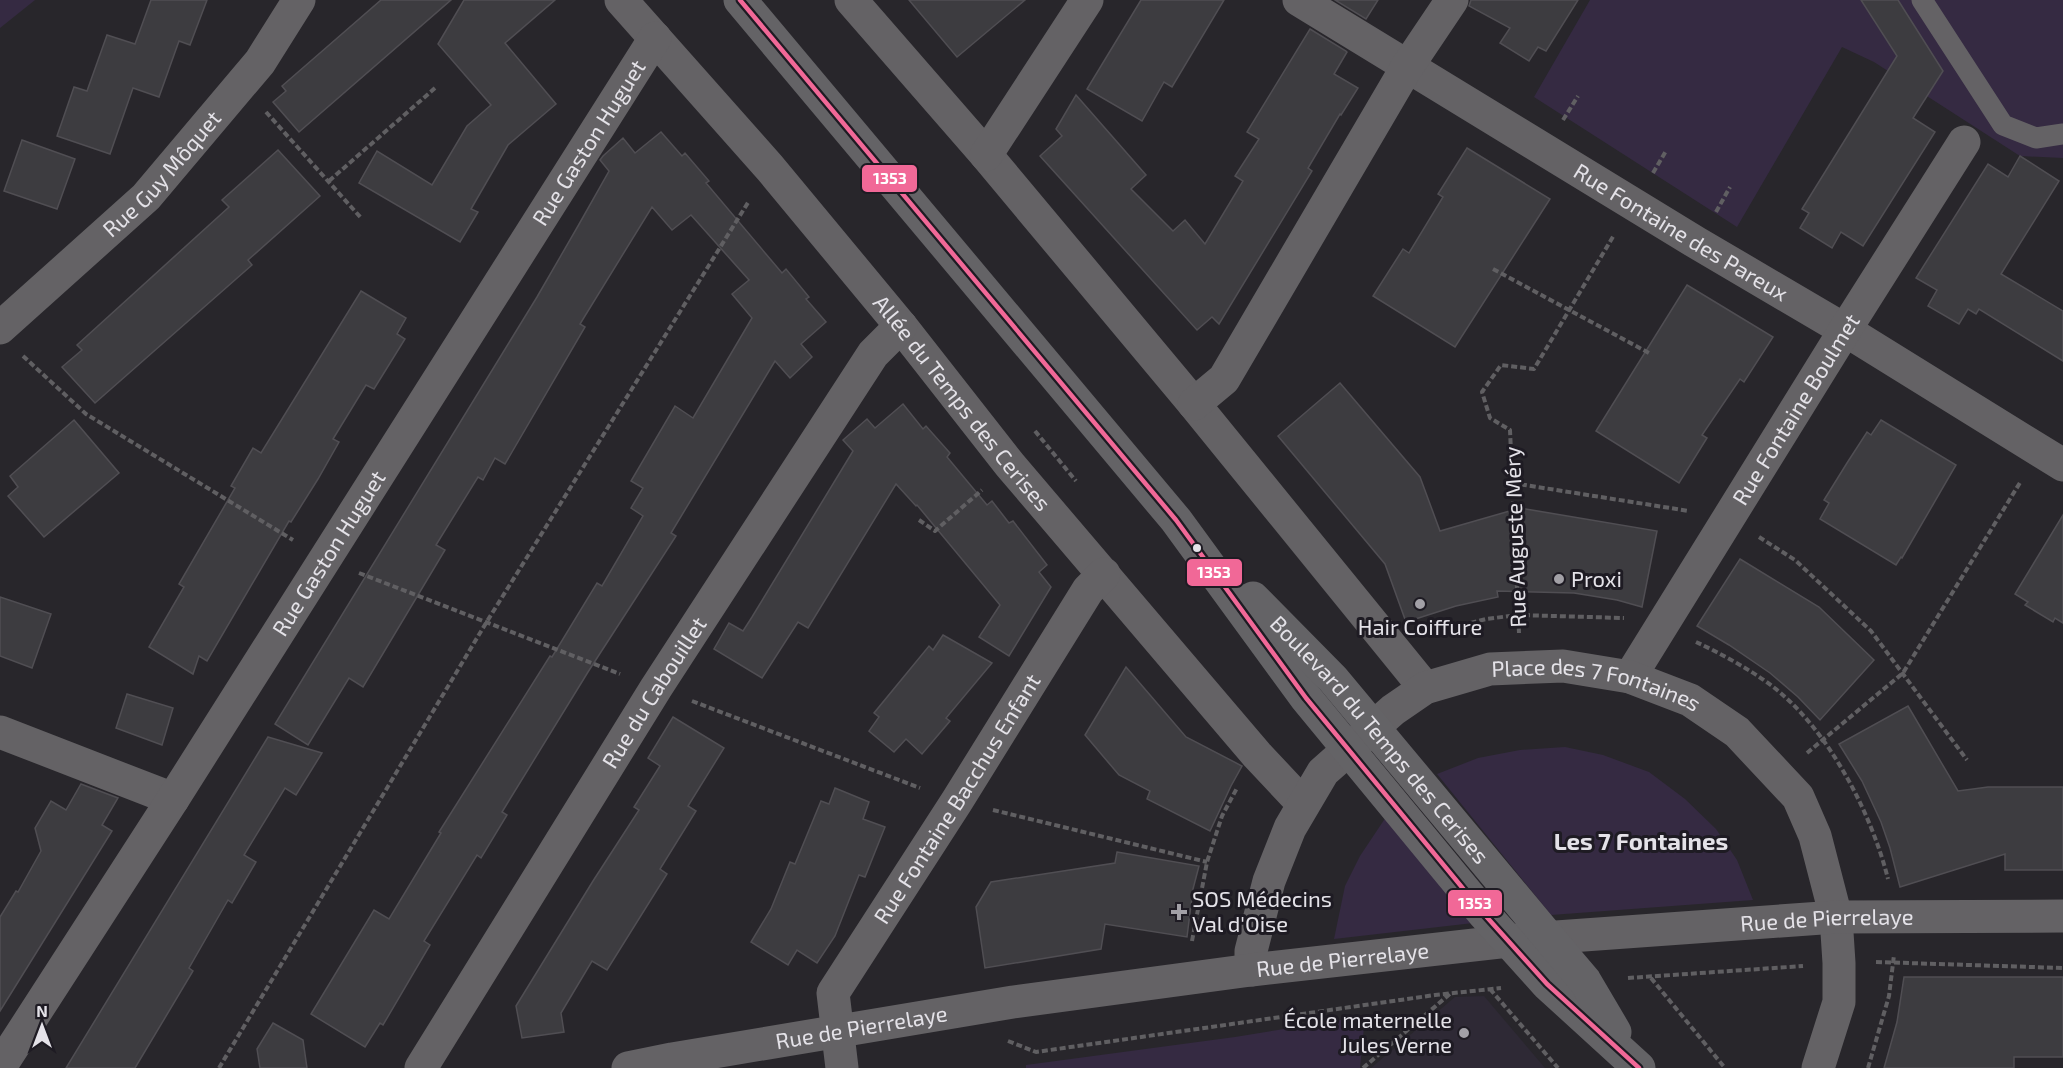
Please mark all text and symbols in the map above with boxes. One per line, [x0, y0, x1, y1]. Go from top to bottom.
street label: Rue Gaston Huguet [526, 54, 650, 230]
street label: Rue Guy Môquet [97, 105, 226, 242]
street label: Rue Fontaine des Pareux [1570, 157, 1793, 306]
line badge: 1353 [861, 164, 918, 193]
text: 1353 [873, 168, 907, 187]
street label: Allée du Temps des Cerises [869, 289, 1057, 515]
street label: Rue Fontaine Boulmet [1726, 308, 1864, 509]
street label: Rue Auguste Méry [1498, 446, 1530, 628]
street label: Rue Gaston Huguet [266, 465, 390, 640]
unlabelled marker [1191, 542, 1203, 554]
line badge: 1353 [1186, 558, 1243, 587]
text: 1353 [1197, 562, 1231, 581]
place label: Proxi [1571, 565, 1622, 591]
marker: Proxi [1552, 572, 1566, 586]
marker: Hair Coiffure [1413, 597, 1427, 611]
street label: Boulevard du Temps des Cerises [1266, 610, 1495, 868]
street label: Rue du Cabouillet [596, 611, 711, 772]
place label: Hair Coiffure [1358, 613, 1482, 639]
street label: Place des 7 Fontaines [1491, 652, 1707, 716]
street label: Rue Fontaine Bacchus Enfant [867, 669, 1045, 928]
district label: Les 7 Fontaines [1554, 826, 1728, 855]
place label: SOS Médecins Val d'Oise [1192, 885, 1332, 936]
line badge: 1353 [1447, 889, 1503, 917]
text: 1353 [1458, 893, 1492, 912]
marker: SOS Médecins Val d'Oise [1170, 903, 1188, 921]
street label: Rue de Pierrelaye [1739, 903, 1914, 936]
street label: Rue de Pierrelaye [1255, 936, 1430, 981]
north arrow [12, 996, 72, 1056]
street label: Rue de Pierrelaye [773, 999, 949, 1053]
text: N [36, 1001, 48, 1020]
place label: École maternelle Jules Verne [1284, 1006, 1452, 1057]
marker: École maternelle Jules Verne [1457, 1026, 1471, 1040]

